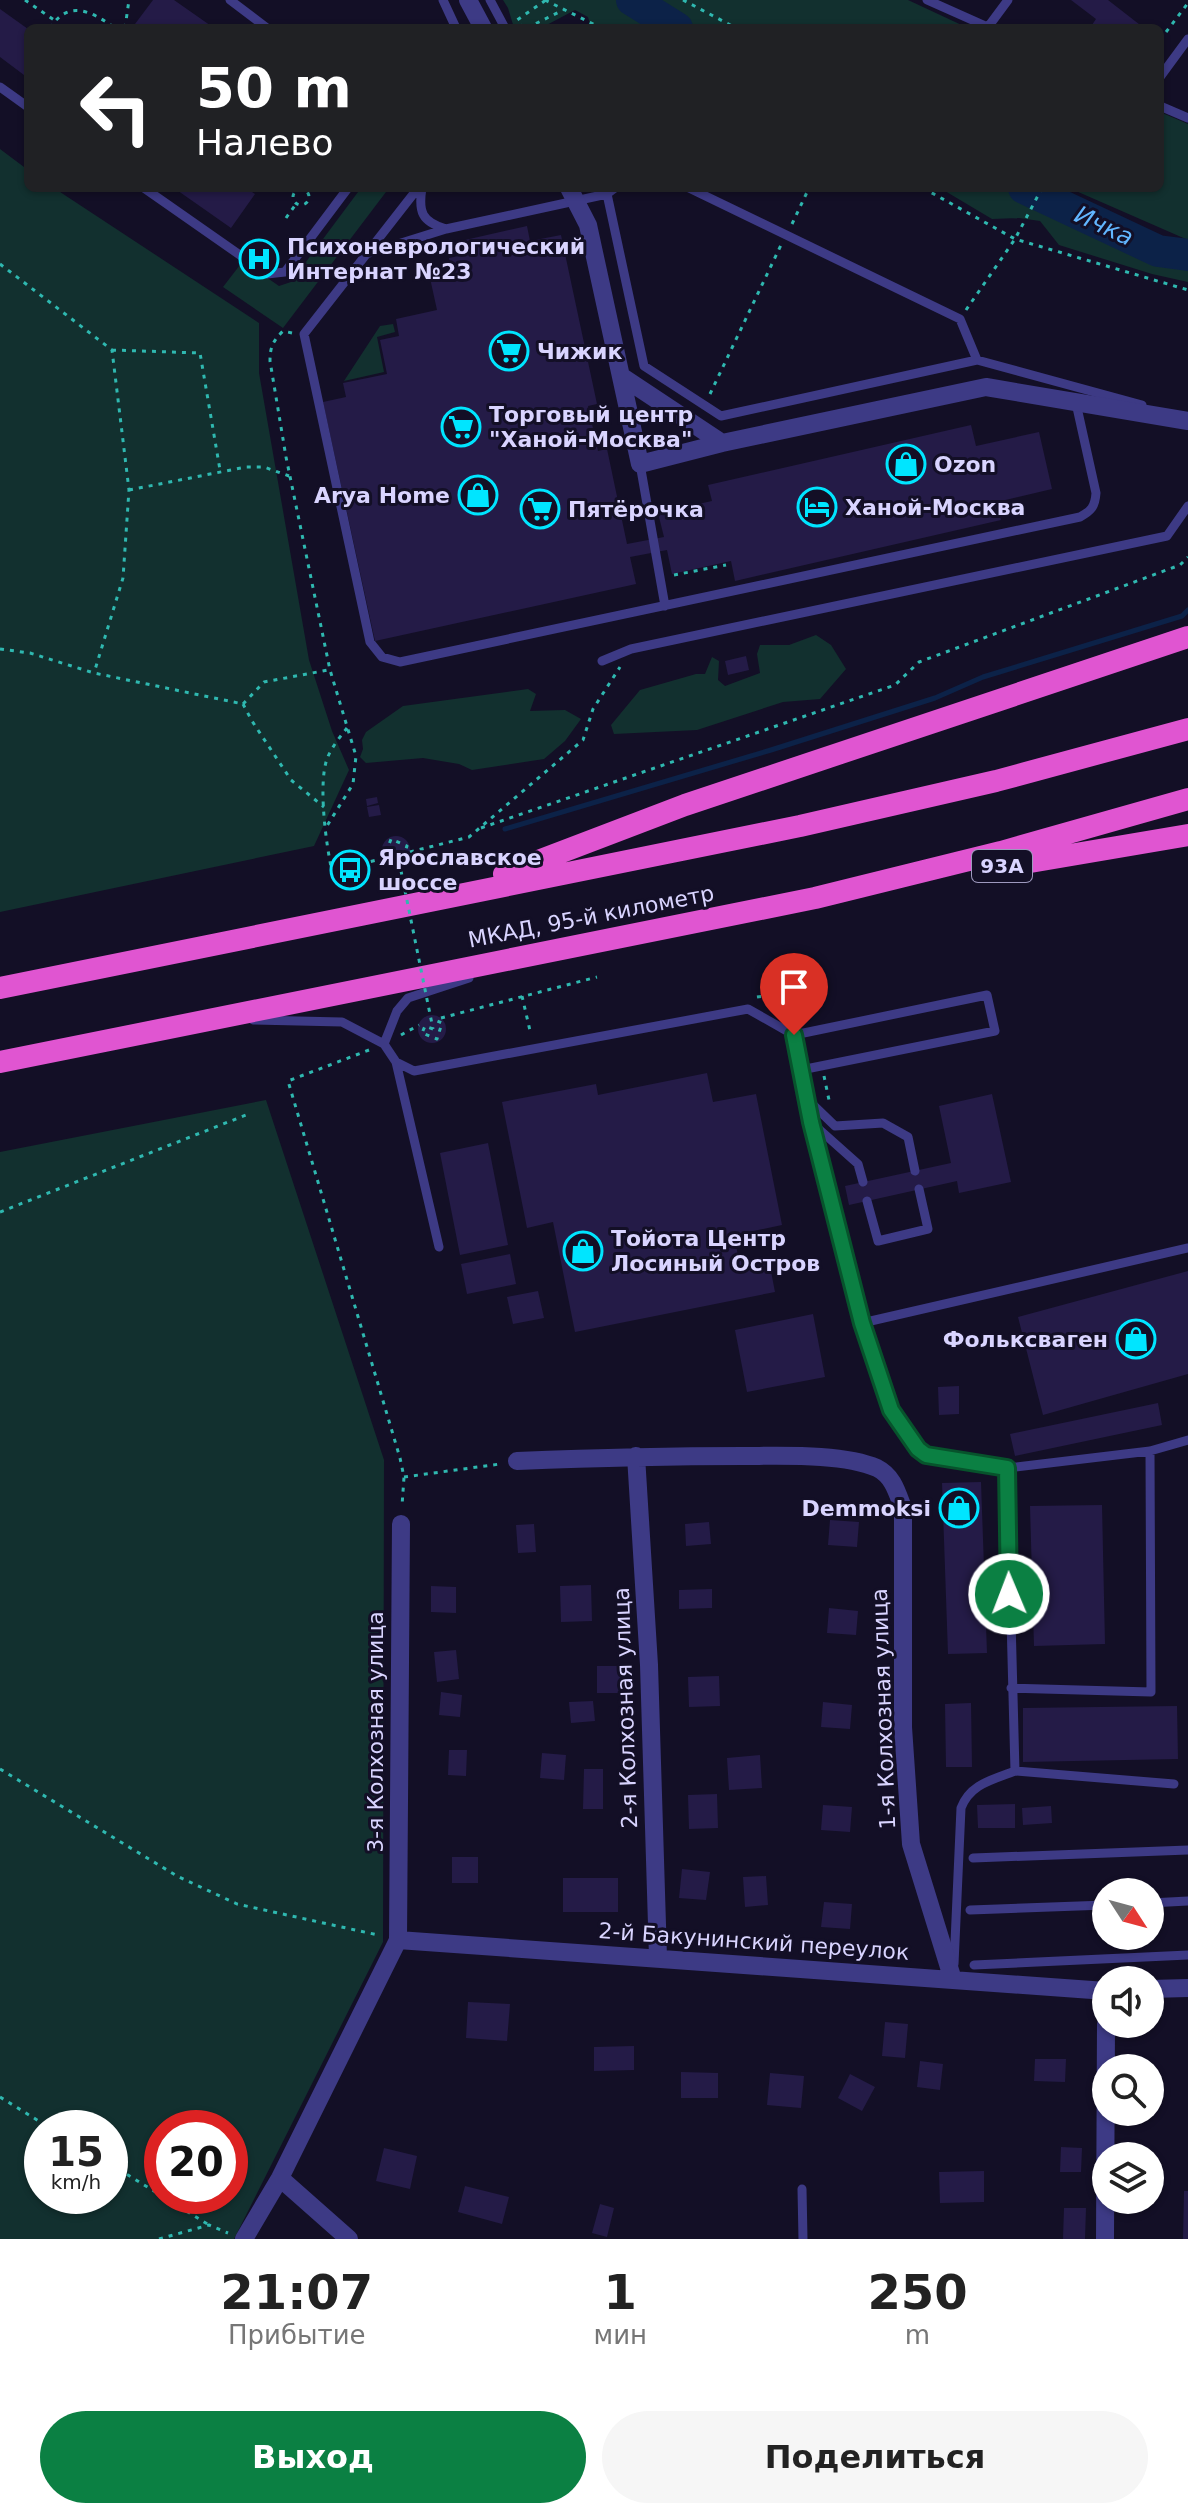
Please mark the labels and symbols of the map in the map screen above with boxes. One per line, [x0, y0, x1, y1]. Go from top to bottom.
water label: Ичка [1070, 200, 1138, 252]
place label: Психоневрологический Интернат №23 [287, 234, 585, 284]
hospital icon: Психоневрологический Интернат №23 [238, 238, 280, 280]
supermarket icon: Чижик [488, 330, 530, 372]
place label: Чижик [537, 339, 623, 364]
place label: Торговый центр "Ханой-Москва" [489, 402, 693, 452]
supermarket icon: Торговый центр "Ханой-Москва" [440, 406, 482, 448]
shop icon: Ozon [885, 443, 927, 485]
place label: Ozon [934, 452, 996, 477]
shop icon: Arya Home [457, 474, 499, 516]
place label: Arya Home [314, 483, 450, 508]
hotel icon: Ханой-Москва [796, 486, 838, 528]
supermarket icon: Пятёрочка [519, 488, 561, 530]
place label: Ханой-Москва [845, 495, 1025, 520]
place label: Пятёрочка [568, 497, 704, 522]
place label: Ярославское шоссе [378, 845, 542, 895]
bus stop icon: Ярославское шоссе [329, 849, 371, 891]
road number: 93A [972, 850, 1032, 882]
street label: МКАД, 95-й километр [466, 880, 716, 953]
pin [760, 953, 828, 1035]
place label: Тойота Центр Лосиный Остров [611, 1226, 820, 1276]
shop icon: Тойота Центр Лосиный Остров [562, 1230, 604, 1272]
shop icon: Фольксваген [1115, 1318, 1157, 1360]
place label: Фольксваген [943, 1327, 1108, 1352]
shop icon: Demmoksi [938, 1487, 980, 1529]
place label: Demmoksi [802, 1496, 931, 1521]
position arrow [967, 1552, 1051, 1636]
street label: 2-я Колхозная улица [609, 1587, 642, 1829]
street label: 1-я Колхозная улица [867, 1588, 900, 1830]
street label: 3-я Колхозная улица [363, 1611, 388, 1853]
north arrow [1092, 1878, 1164, 1950]
street label: 2-й Бакунинский переулок [598, 1918, 910, 1965]
speed limit sign: 20 [144, 2110, 248, 2214]

